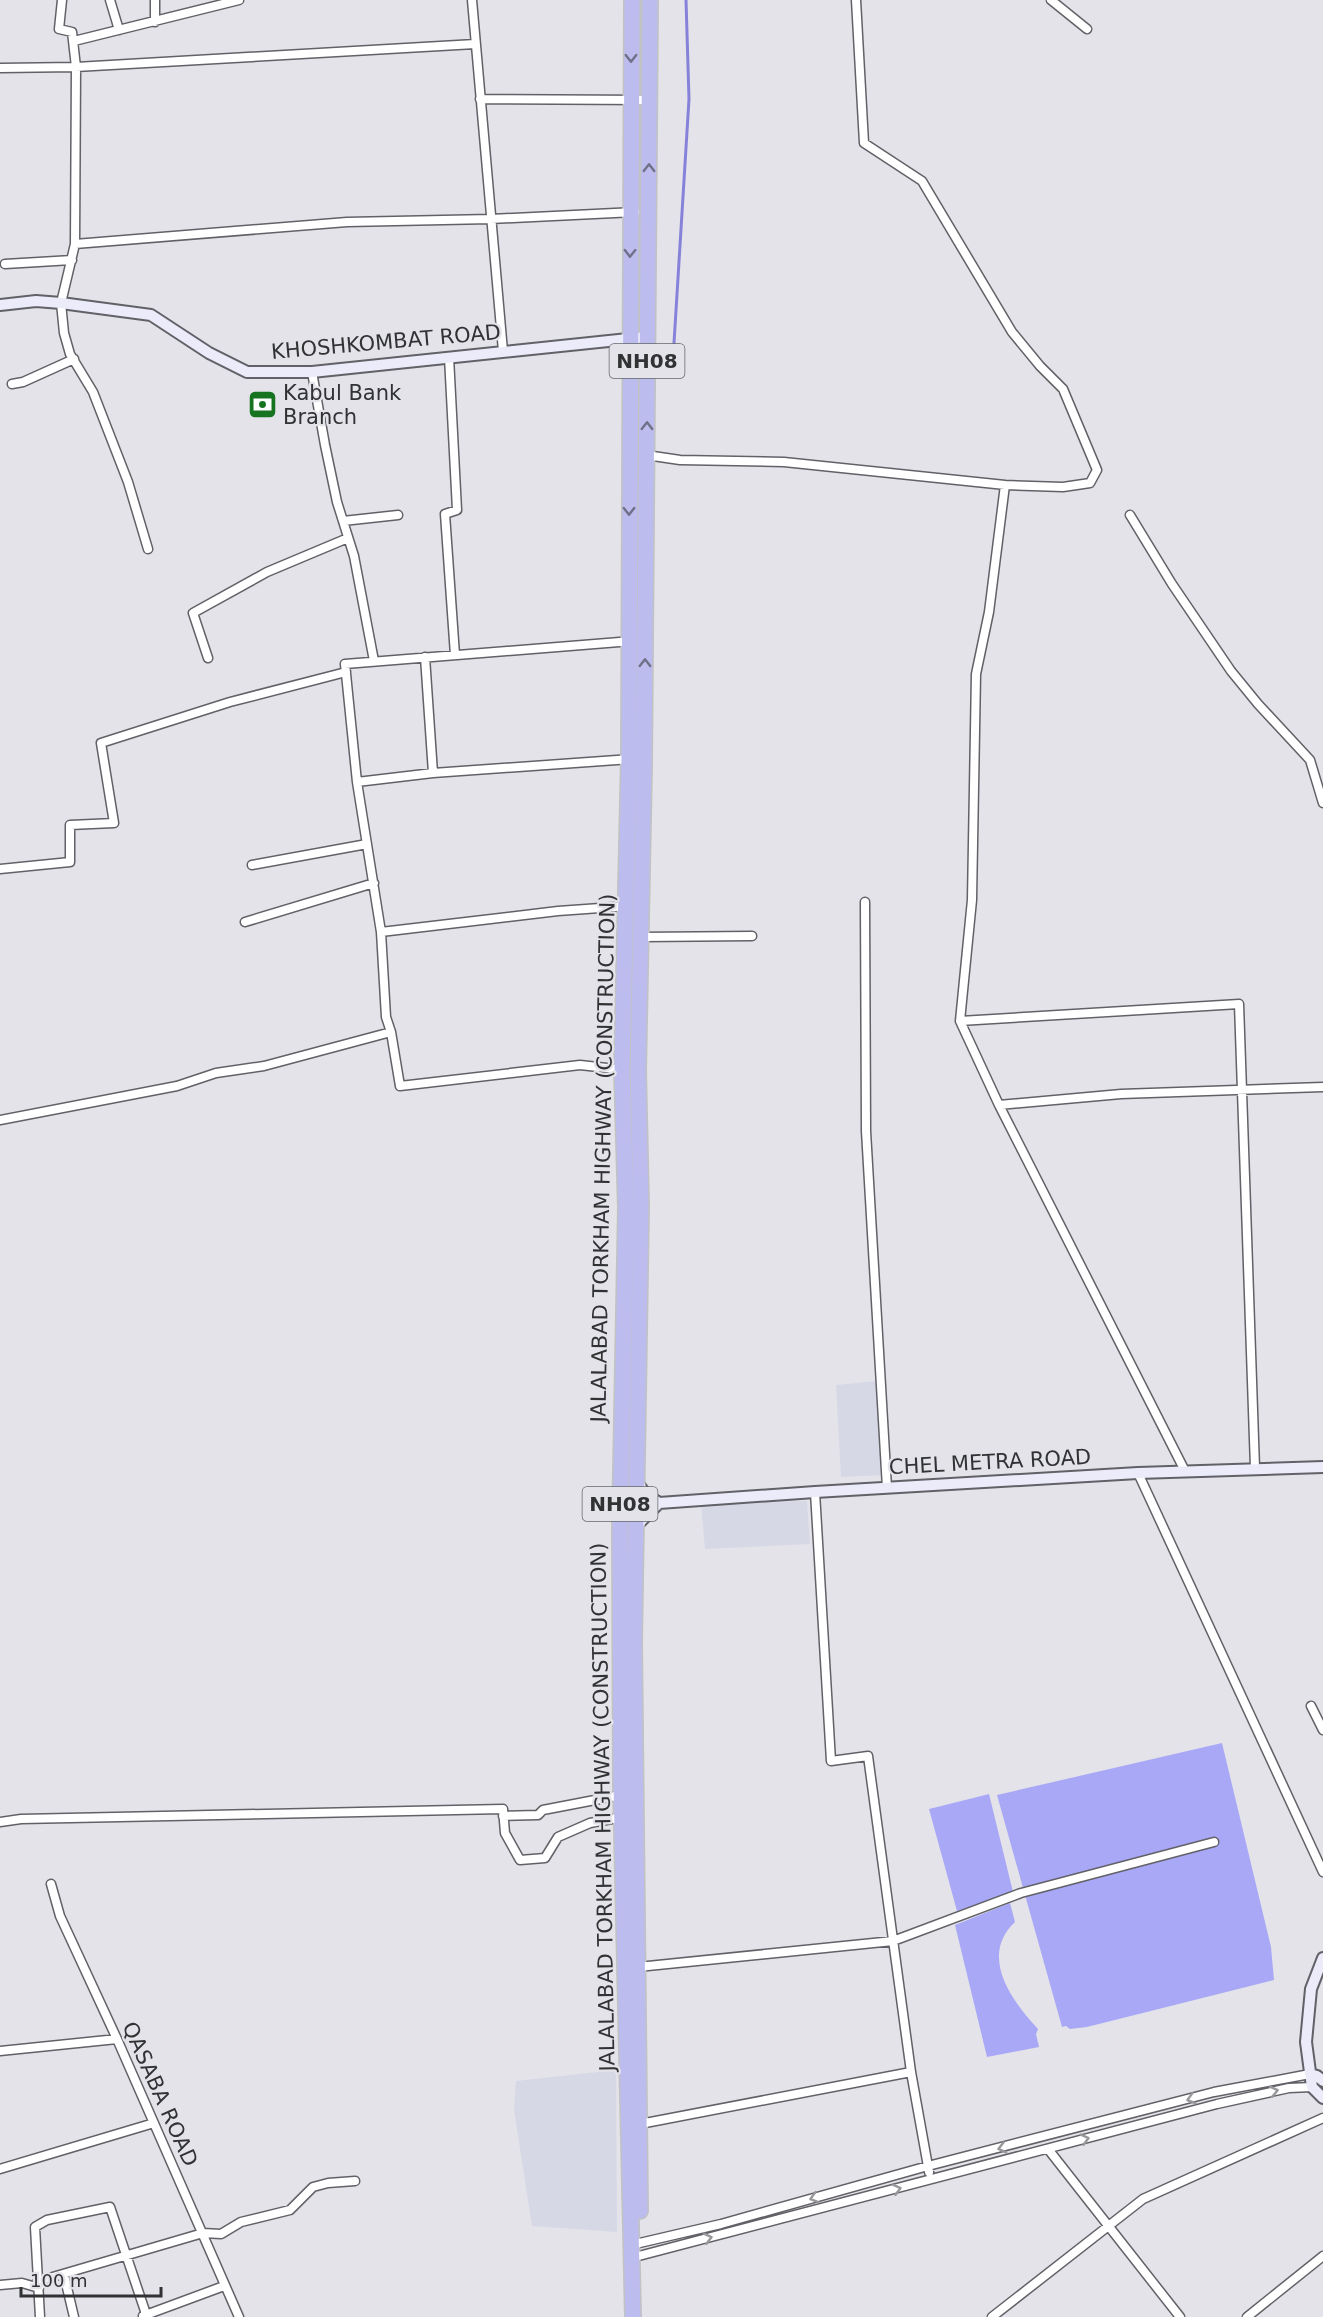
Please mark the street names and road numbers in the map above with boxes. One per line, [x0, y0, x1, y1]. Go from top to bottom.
street label: KHOSHKOMBAT ROAD [270, 320, 502, 364]
road number: NH08 [610, 344, 684, 378]
street label: JALALABAD TORKHAM HIGHWAY (CONSTRUCTION) [586, 893, 620, 1425]
street label: CHEL METRA ROAD [888, 1445, 1092, 1479]
road number: NH08 [582, 1487, 658, 1521]
street label: JALALABAD TORKHAM HIGHWAY (CONSTRUCTION) [586, 1542, 620, 2074]
street label: QASABA ROAD [117, 2018, 203, 2170]

